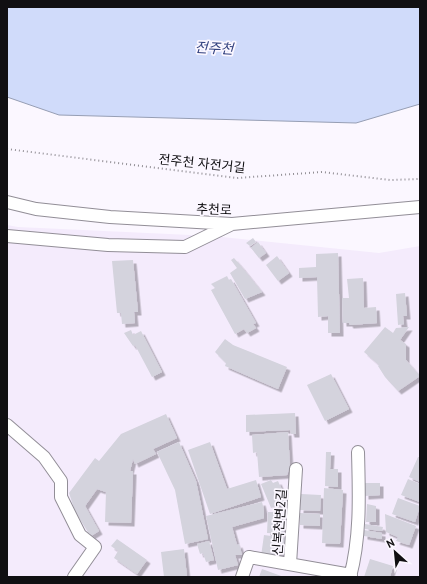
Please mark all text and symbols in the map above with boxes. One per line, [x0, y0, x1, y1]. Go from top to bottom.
water label: 전주천 [194, 38, 235, 58]
street label: 전주천 자전거길 [158, 150, 246, 177]
street label: 추천로 [196, 200, 232, 219]
street label: 신복천변2길 [269, 488, 290, 556]
north arrow [375, 532, 415, 572]
text: N [384, 535, 397, 551]

